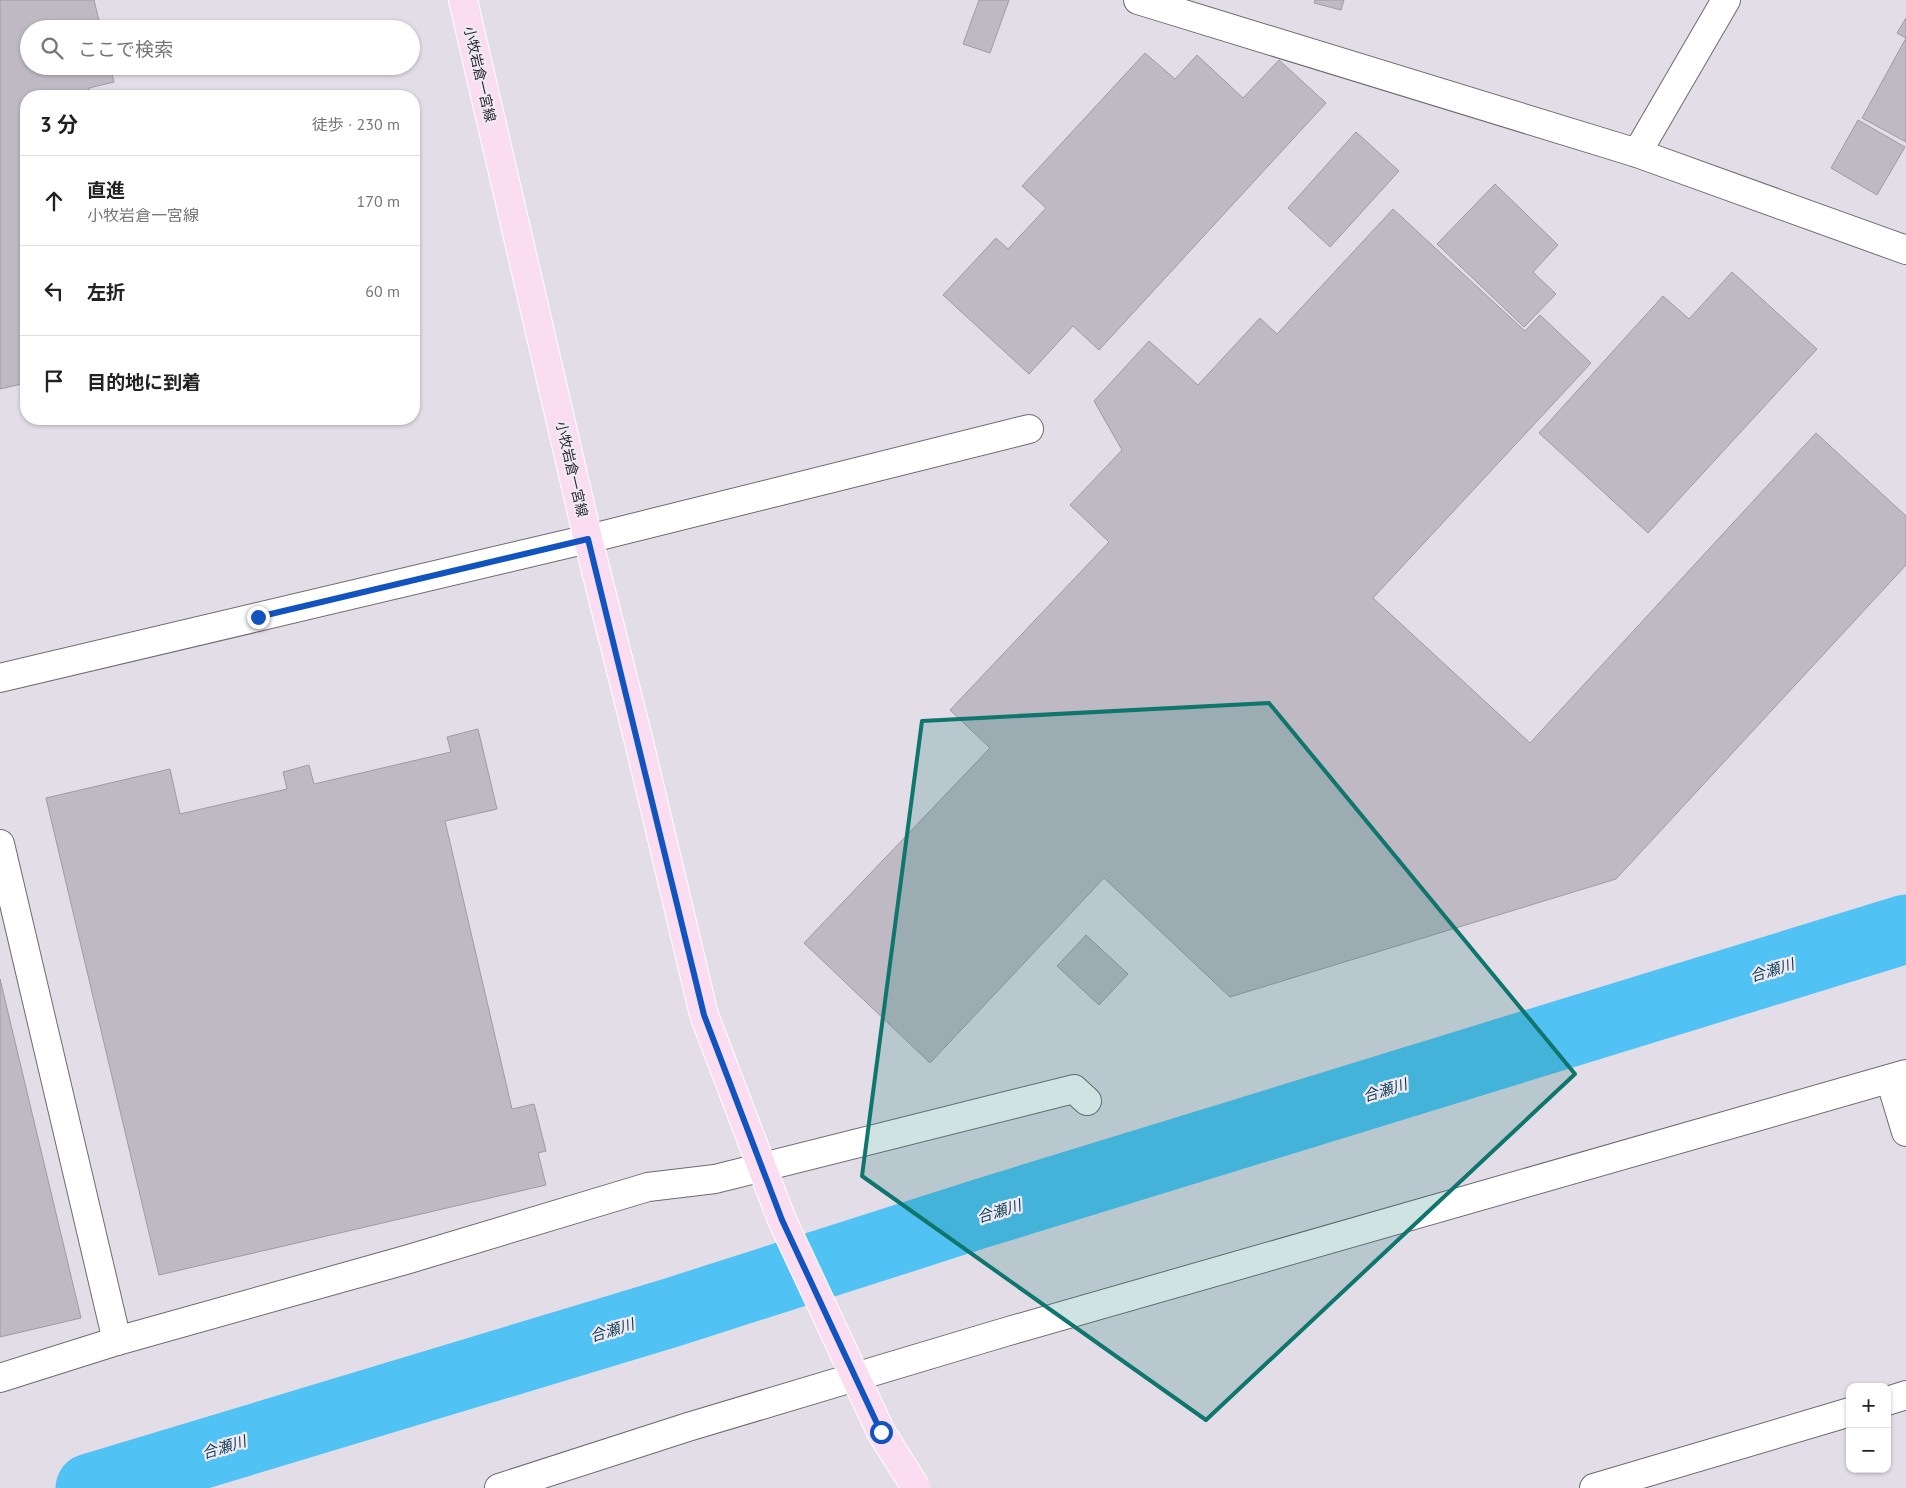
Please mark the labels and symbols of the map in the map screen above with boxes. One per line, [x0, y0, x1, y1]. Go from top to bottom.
street label: 小牧岩倉一宮線 [460, 24, 500, 124]
street label: 小牧岩倉一宮線 [552, 419, 592, 519]
route end [247, 606, 270, 629]
water label: 合瀬川 [1748, 954, 1798, 986]
water label: 合瀬川 [1361, 1074, 1411, 1106]
water label: 合瀬川 [975, 1195, 1025, 1227]
water label: 合瀬川 [588, 1314, 638, 1346]
route start [870, 1421, 893, 1444]
water label: 合瀬川 [200, 1431, 250, 1463]

